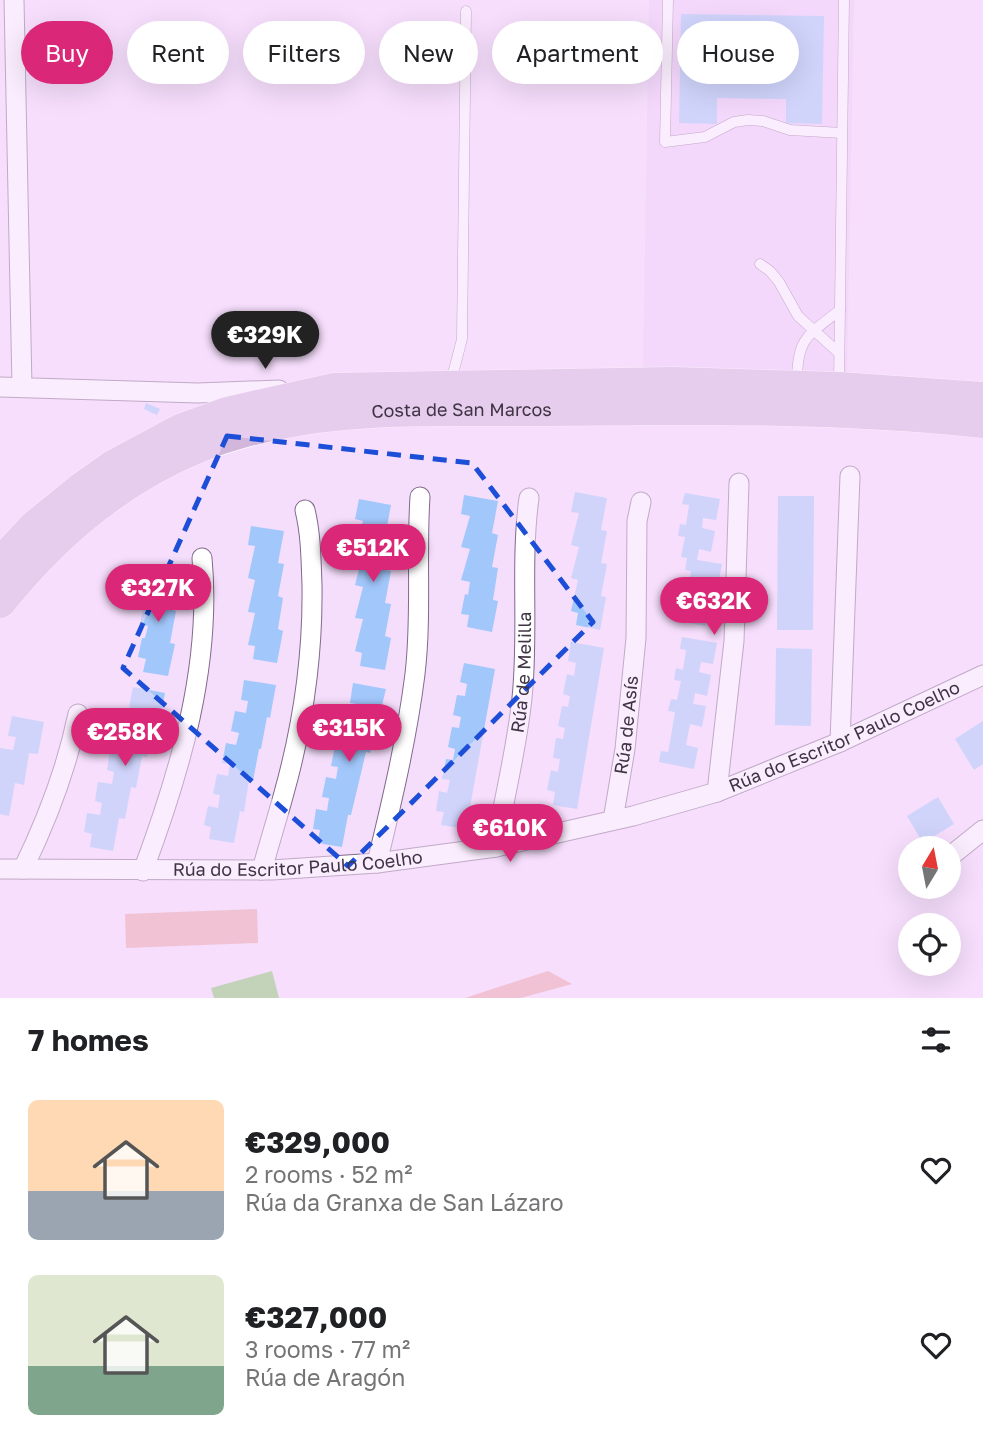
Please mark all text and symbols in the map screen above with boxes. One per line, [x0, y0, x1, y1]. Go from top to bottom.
chip: Buy [21, 21, 113, 84]
chip: Rent [127, 21, 229, 84]
chip: Filters [243, 21, 365, 84]
chip: New [379, 21, 478, 84]
chip: Apartment [492, 21, 663, 84]
chip: House [677, 21, 799, 84]
pin: €329K [216, 312, 314, 371]
text: €329K [227, 320, 303, 348]
street label: Costa de San Marcos [371, 398, 552, 422]
pin: €512K [324, 524, 422, 584]
text: €512K [337, 533, 409, 561]
pin: €327K [109, 564, 207, 624]
text: €327K [121, 573, 195, 601]
pin: €632K [665, 578, 763, 637]
text: €632K [676, 586, 752, 614]
street label: Rúa de Melilla [506, 611, 535, 734]
street label: Rúa de Asís [609, 674, 642, 776]
street label: Rúa do Escritor Paulo Coelho [725, 675, 963, 796]
pin: €315K [300, 704, 398, 764]
pin: €258K [76, 708, 174, 768]
text: €315K [313, 713, 385, 741]
text: €258K [87, 717, 163, 745]
pin: €610K [461, 804, 559, 864]
text: €610K [473, 813, 547, 841]
north arrow [898, 836, 961, 900]
map controls [898, 836, 961, 976]
street label: Rúa do Escritor Paulo Coelho [173, 845, 424, 880]
button: locate [898, 913, 961, 976]
icon: filters [917, 1021, 955, 1059]
text: 7 homes [28, 1022, 149, 1058]
text: €329,000 [245, 1124, 390, 1160]
icon: home [84, 1128, 168, 1212]
icon: heart [917, 1151, 955, 1189]
text: 2 rooms · 52 m² [245, 1160, 412, 1188]
text: Rúa da Granxa de San Lázaro [245, 1188, 563, 1216]
text: €327,000 [245, 1299, 387, 1335]
icon: home [84, 1303, 168, 1387]
icon: heart [917, 1326, 955, 1364]
text: 3 rooms · 77 m² [245, 1335, 410, 1363]
text: Rúa de Aragón [245, 1363, 405, 1391]

